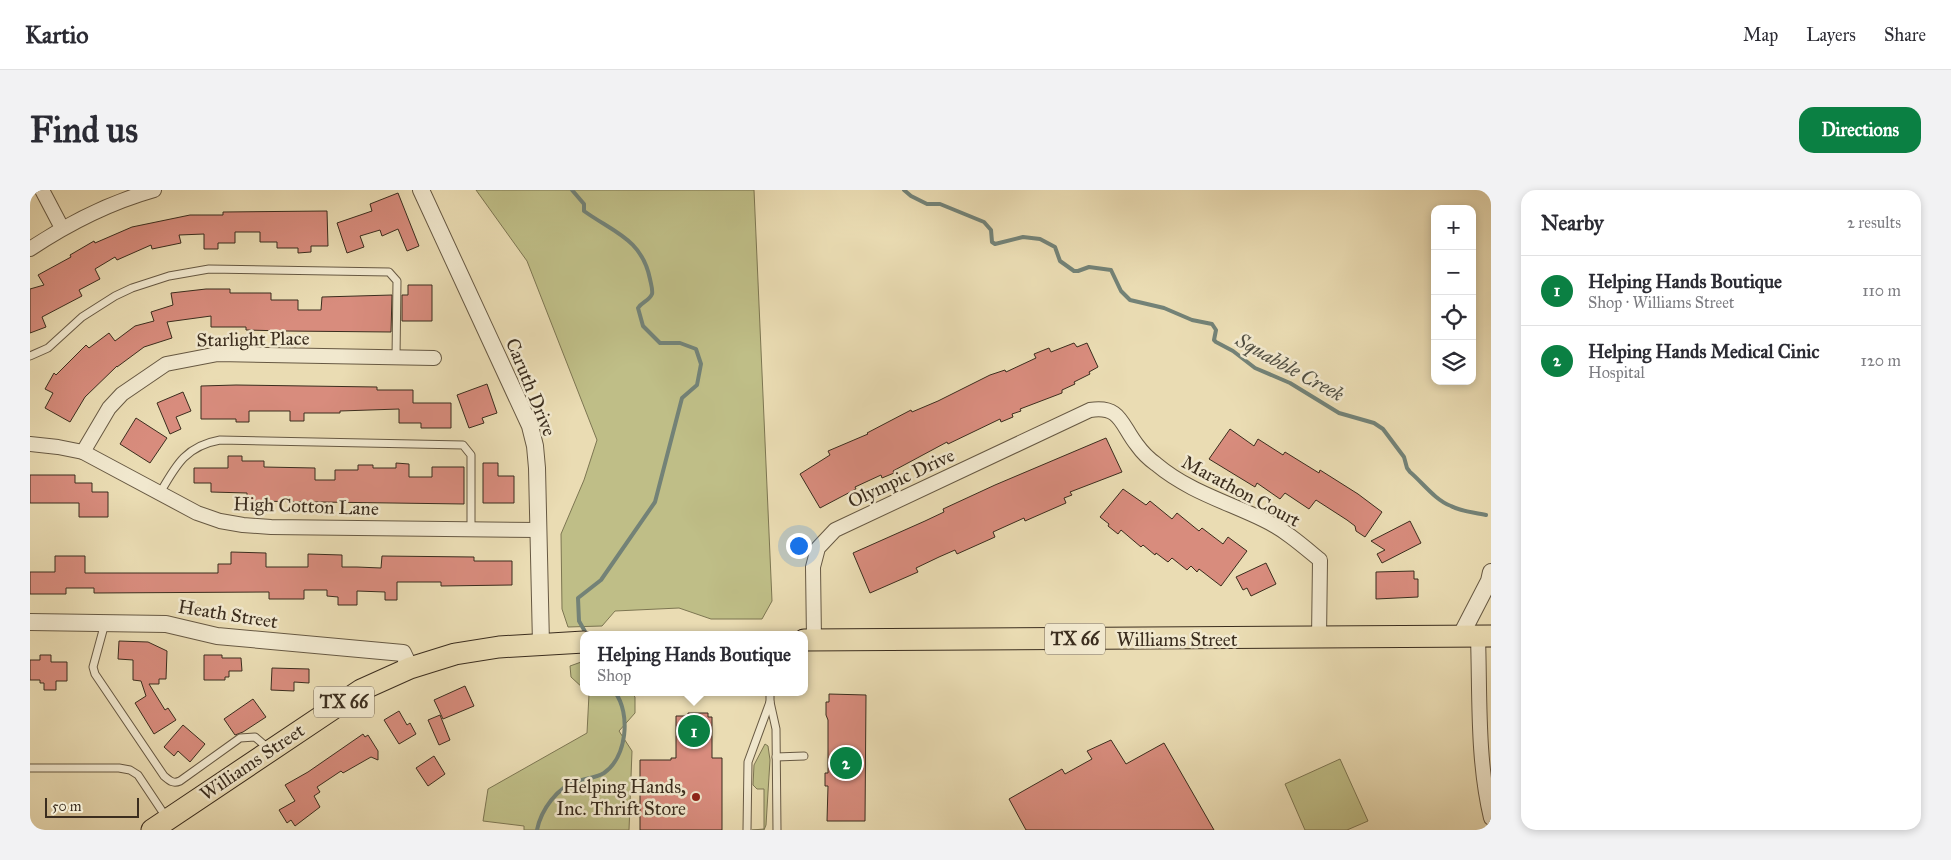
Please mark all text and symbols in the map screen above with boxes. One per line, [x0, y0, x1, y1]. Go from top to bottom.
text: Kartio [25, 20, 88, 50]
text: Map [1743, 24, 1778, 46]
text: Layers [1806, 24, 1856, 46]
text: Share [1884, 24, 1926, 46]
button: Directions [1799, 107, 1921, 153]
text: Find us [30, 109, 138, 152]
map controls [1431, 205, 1476, 385]
button: + [1431, 205, 1476, 250]
text: Nearby [1541, 210, 1604, 236]
text: 2 results [1847, 213, 1901, 232]
button: − [1431, 250, 1476, 295]
text: Helping Hands Boutique [1588, 270, 1782, 293]
text: 1 [1554, 281, 1560, 300]
text: 110 m [1862, 281, 1901, 300]
text: Shop · Williams Street [1588, 293, 1734, 312]
button: locate [1431, 295, 1476, 340]
street label: Starlight Place [196, 327, 310, 352]
water label: Squabble Creek [1231, 327, 1348, 407]
street label: Caruth Drive [501, 335, 561, 439]
button: layers [1431, 340, 1476, 385]
text: Helping Hands Medical Cinic [1588, 340, 1819, 363]
text: 2 [1553, 351, 1561, 370]
text: 120 m [1861, 351, 1901, 370]
text: Hospital [1588, 363, 1645, 382]
street label: Olympic Drive [844, 443, 958, 513]
street label: Marathon Court [1178, 450, 1304, 532]
street label: High Cotton Lane [233, 492, 379, 521]
your location [786, 533, 812, 559]
street label: Heath Street [176, 595, 280, 633]
road number: TX 66 [1045, 624, 1105, 654]
street label: Williams Street [1117, 628, 1238, 651]
popup [580, 631, 808, 696]
text: Helping Hands Boutique [597, 643, 791, 666]
text: Shop [597, 666, 631, 685]
road number: TX 66 [314, 687, 374, 718]
pin: 1 [678, 712, 710, 750]
street label: Williams Street [195, 718, 309, 805]
pin: 2 [830, 744, 862, 782]
place label: Helping Hands, Inc. Thrift Store [556, 775, 686, 820]
marker: Helping Hands, Inc. Thrift Store [690, 791, 702, 803]
scale bar [45, 795, 139, 818]
text: 50 m [52, 798, 81, 815]

